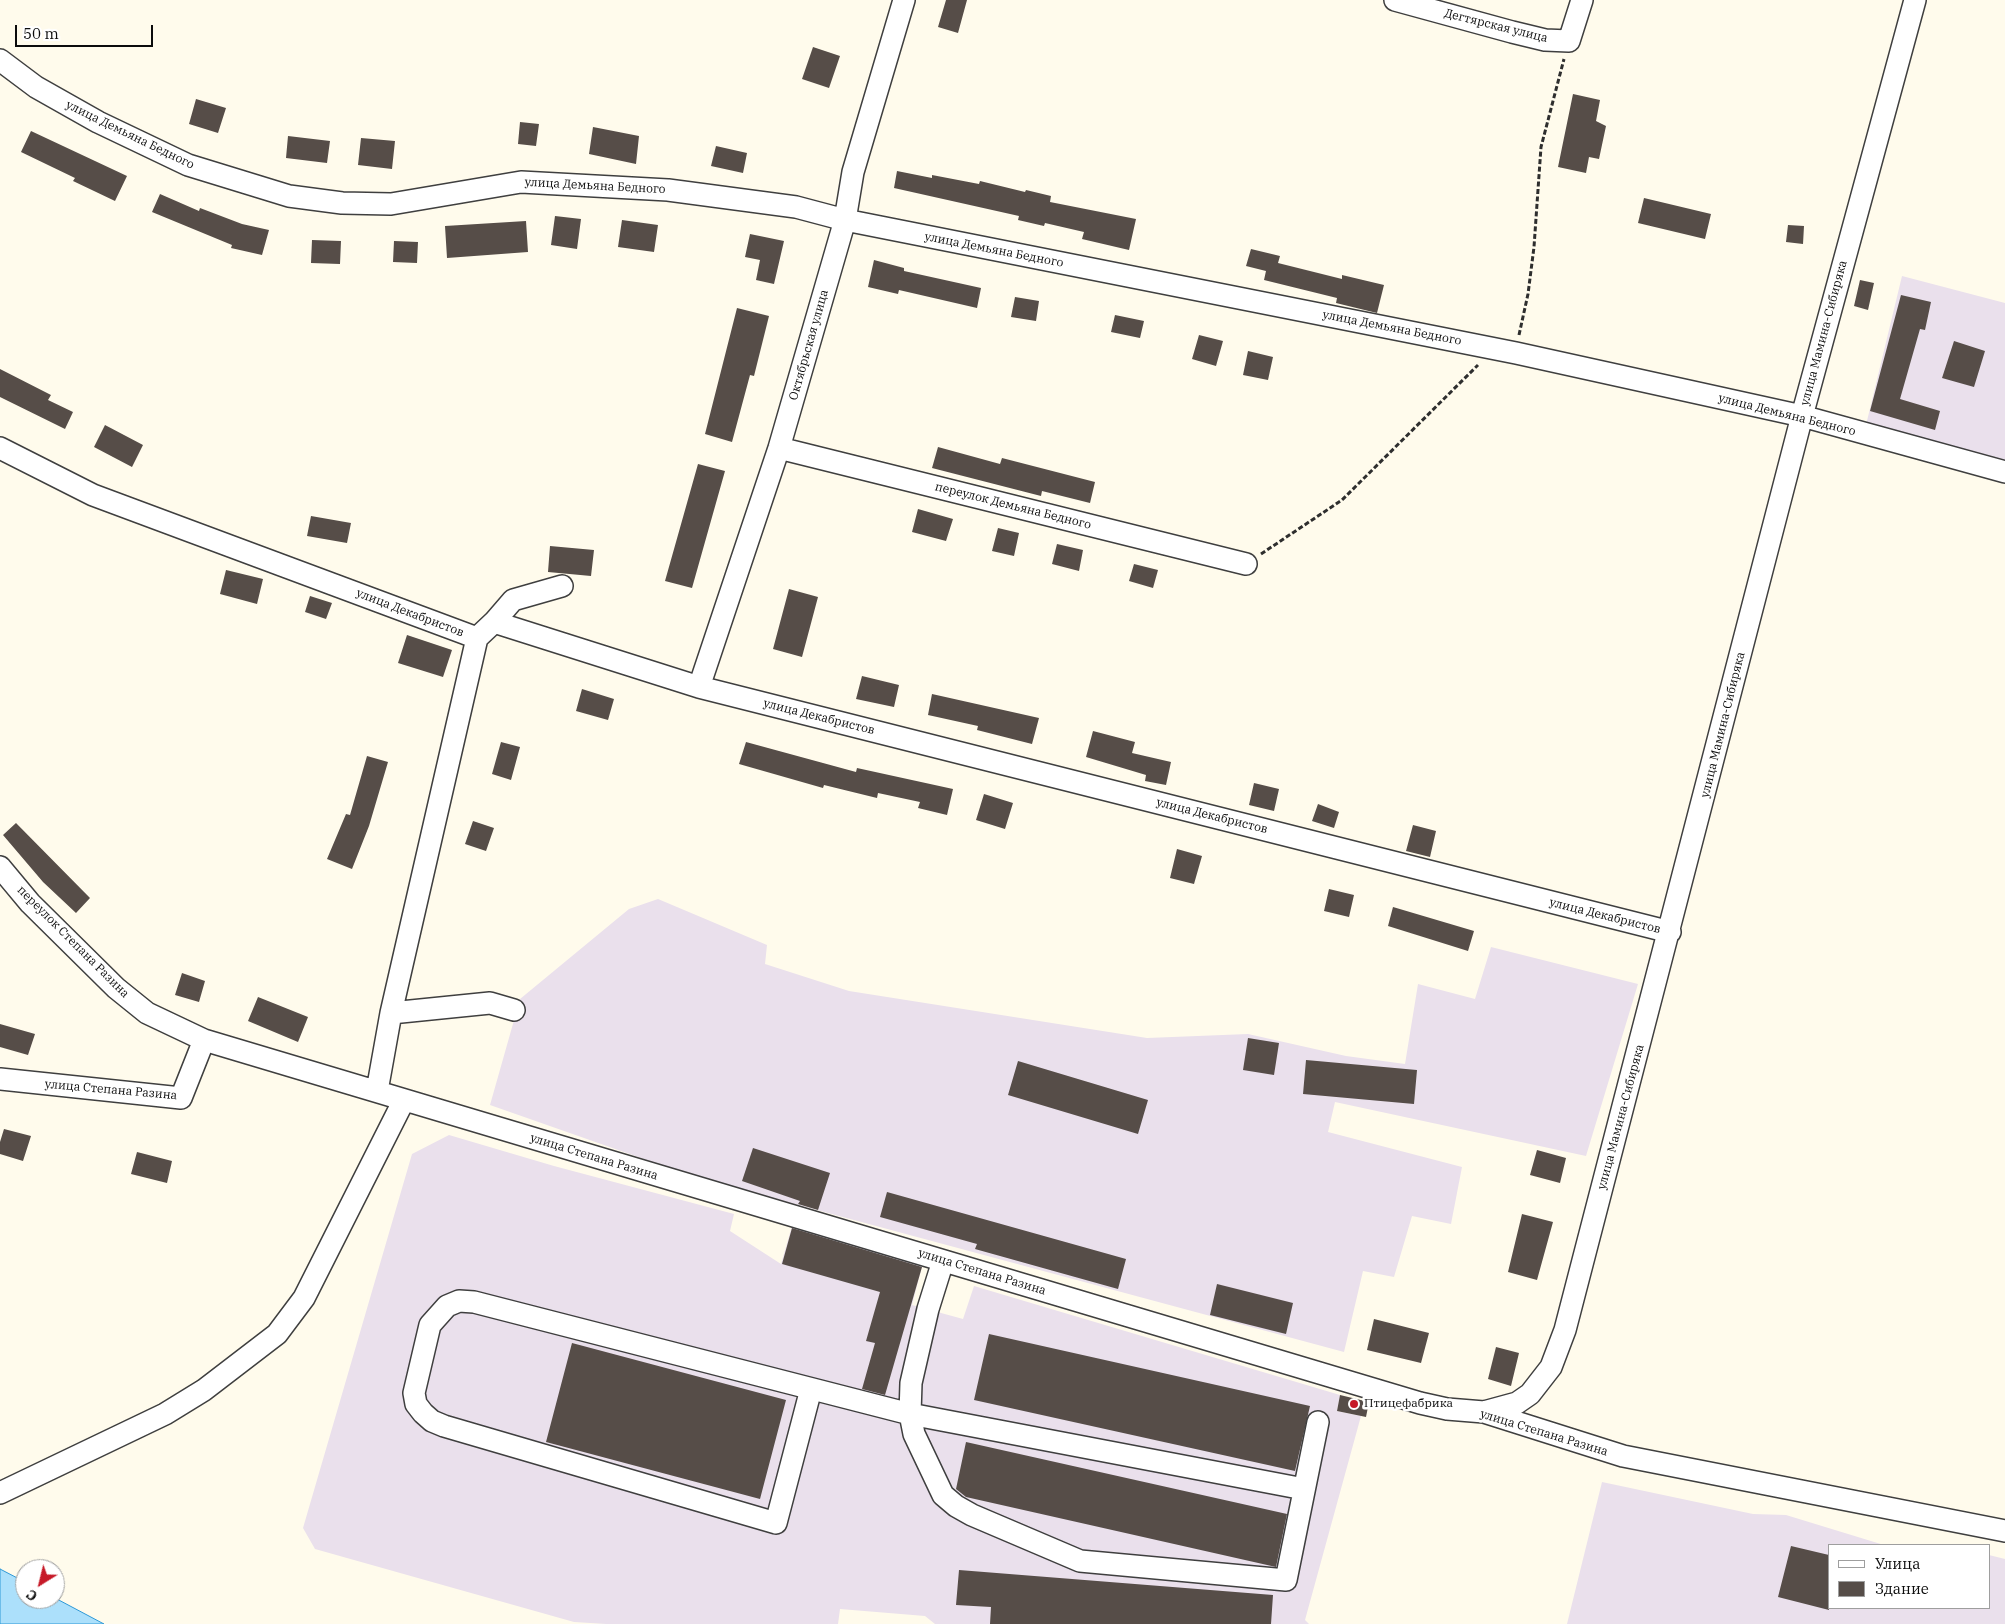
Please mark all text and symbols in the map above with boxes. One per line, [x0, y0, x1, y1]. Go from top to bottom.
street label: Дегтярская улица [1443, 6, 1549, 46]
scale bar [18, 15, 155, 47]
text: 50 m [23, 24, 59, 43]
street label: улица Демьяна Бедного [63, 98, 197, 172]
street label: улица Демьяна Бедного [524, 175, 666, 197]
street label: улица Демьяна Бедного [923, 229, 1065, 271]
street label: улица Мамина-Сибиряка [1798, 259, 1850, 407]
street label: Октябрьская улица [786, 288, 832, 402]
street label: улица Демьяна Бедного [1321, 307, 1463, 349]
street label: улица Демьяна Бедного [1717, 391, 1857, 439]
street label: переулок Демьяна Бедного [933, 480, 1093, 532]
street label: улица Декабристов [354, 586, 466, 640]
street label: улица Мамина-Сибиряка [1698, 651, 1748, 799]
street label: улица Декабристов [762, 696, 876, 738]
street label: улица Декабристов [1155, 795, 1269, 837]
street label: переулок Степана Разина [14, 883, 132, 1001]
street label: улица Декабристов [1548, 895, 1662, 937]
street label: улица Мамина-Сибиряка [1595, 1043, 1647, 1191]
street label: улица Степана Разина [44, 1077, 178, 1103]
street label: улица Степана Разина [528, 1131, 660, 1183]
street label: улица Степана Разина [916, 1246, 1048, 1298]
place label: Птицефабрика [1364, 1397, 1453, 1411]
marker: Птицефабрика [1348, 1398, 1360, 1410]
street label: улица Степана Разина [1478, 1407, 1610, 1459]
legend [1828, 1544, 1990, 1609]
text: Улица [1875, 1554, 1920, 1573]
north arrow [15, 1559, 65, 1609]
text: Здание [1875, 1579, 1929, 1598]
text: С [23, 1585, 41, 1605]

